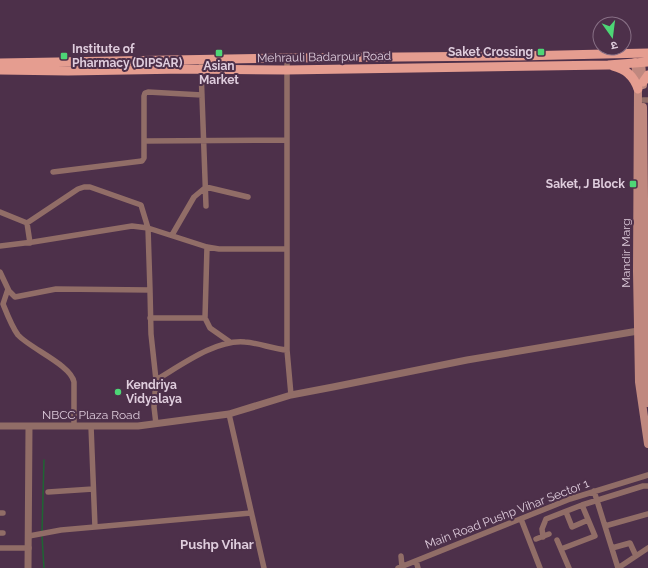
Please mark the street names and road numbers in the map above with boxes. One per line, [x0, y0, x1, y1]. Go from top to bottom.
street label: Mehrauli Badarpur Road [257, 49, 391, 65]
street label: Mandir Marg [619, 218, 633, 288]
street label: NBCC Plaza Road [42, 408, 140, 422]
street label: Main Road Pushp Vihar Sector 1 [423, 476, 591, 552]

